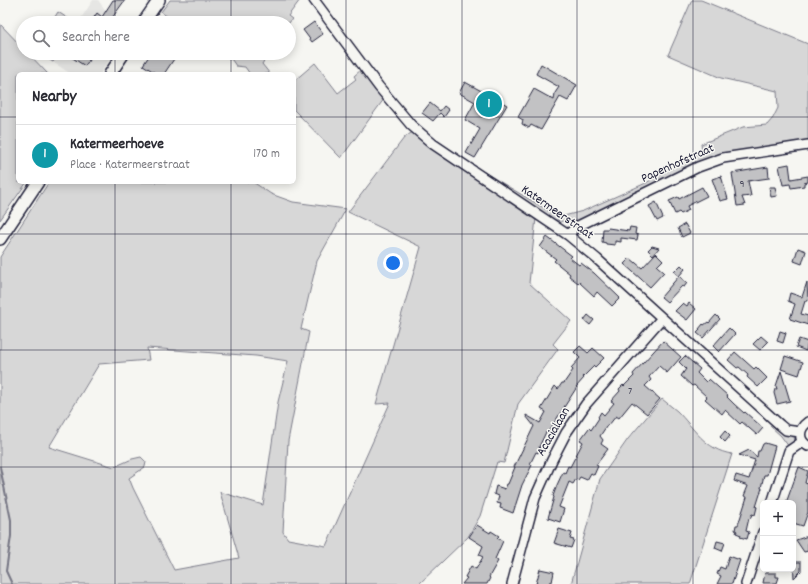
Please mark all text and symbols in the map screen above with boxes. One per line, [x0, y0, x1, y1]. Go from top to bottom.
search box [16, 16, 296, 60]
icon: search [30, 27, 52, 49]
text: Search here [62, 27, 130, 49]
text: Nearby [32, 86, 76, 110]
pin: 1 [476, 89, 502, 119]
text: Katermeerhoeve [70, 134, 164, 156]
street label: Papenhofstraat [638, 139, 718, 189]
text: 1 [44, 145, 46, 164]
text: 170 m [253, 145, 280, 164]
text: Place · Katermeerstraat [70, 156, 190, 175]
house number: 9 [739, 177, 745, 193]
street label: Katermeerstraat [517, 181, 597, 245]
your location [383, 253, 403, 273]
house number: 7 [628, 384, 632, 400]
street label: Acacialaan [532, 404, 576, 460]
map controls [760, 500, 796, 572]
button: + [760, 500, 796, 536]
button: − [760, 536, 796, 572]

